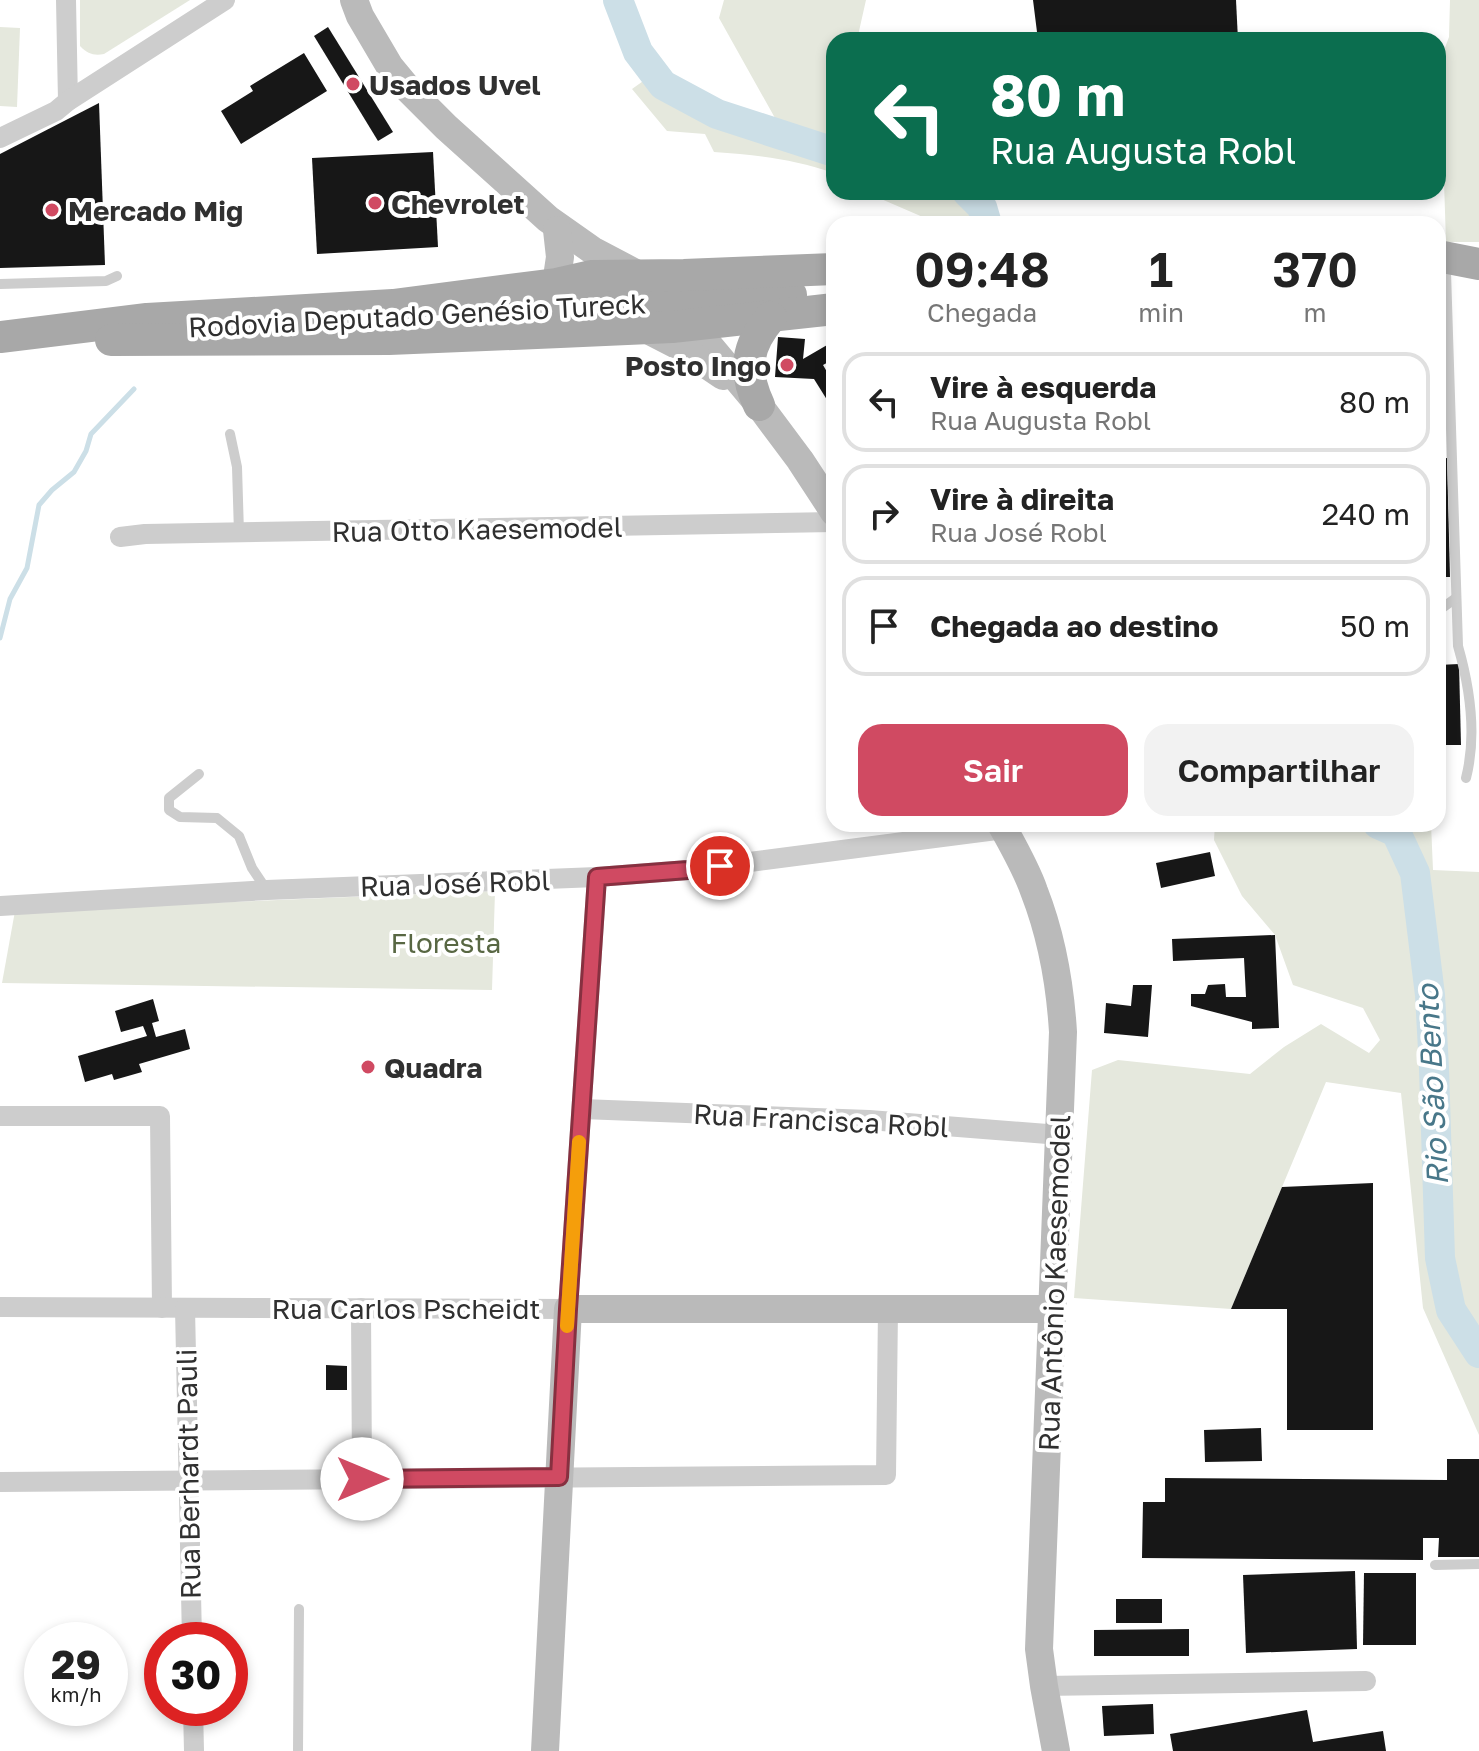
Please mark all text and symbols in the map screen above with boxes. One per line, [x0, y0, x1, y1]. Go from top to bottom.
text: 80 m [990, 61, 1125, 128]
icon: left [858, 64, 962, 168]
place label: Usados Uvel [369, 68, 541, 101]
marker: Usados Uvel [344, 75, 362, 93]
text: Rua Augusta Robl [990, 129, 1296, 172]
place label: Chevrolet [391, 187, 525, 220]
place label: Mercado Mig [68, 194, 243, 227]
marker: Chevrolet [366, 194, 384, 212]
marker: Mercado Mig [43, 201, 61, 219]
text: 09:48 [914, 240, 1050, 298]
text: 1 [1149, 240, 1173, 298]
text: 370 [1272, 240, 1358, 298]
street label: Rodovia Deputado Genésio Tureck [187, 287, 647, 343]
text: Chegada [927, 297, 1037, 328]
text: min [1138, 297, 1184, 328]
text: m [1304, 297, 1327, 328]
place label: Posto Ingo [625, 349, 771, 382]
marker: Posto Ingo [778, 356, 796, 374]
text: Vire à esquerda [930, 369, 1156, 405]
icon: left [862, 380, 906, 424]
text: 80 m [1339, 384, 1410, 420]
text: Rua Augusta Robl [930, 405, 1151, 436]
text: Vire à direita [930, 481, 1114, 517]
icon: right [862, 492, 906, 536]
text: 240 m [1322, 496, 1410, 532]
street label: Rua Otto Kaesemodel [331, 510, 623, 548]
text: Rua José Robl [930, 517, 1107, 548]
icon: arrive [862, 604, 906, 648]
text: Chegada ao destino [930, 608, 1218, 644]
text: 50 m [1340, 608, 1410, 644]
button: Sair [858, 724, 1128, 816]
button: Compartilhar [1144, 724, 1414, 816]
pin [686, 832, 754, 900]
icon: arrive [698, 844, 742, 888]
street label: Rua José Robl [359, 863, 551, 903]
park label: Floresta [391, 926, 501, 959]
water label: Rio São Bento [1409, 982, 1455, 1186]
place label: Quadra [384, 1051, 482, 1084]
marker: Quadra [359, 1058, 377, 1076]
street label: Rua Francisca Robl [692, 1097, 950, 1143]
street label: Rua Antônio Kaesemodel [1032, 1114, 1076, 1452]
street label: Rua Carlos Pscheidt [271, 1292, 541, 1325]
street label: Rua Berhardt Pauli [169, 1348, 207, 1600]
position arrow [320, 1437, 404, 1521]
speed limit sign: 30 [144, 1622, 248, 1726]
text: 29 [51, 1640, 101, 1688]
text: km/h [51, 1682, 101, 1706]

